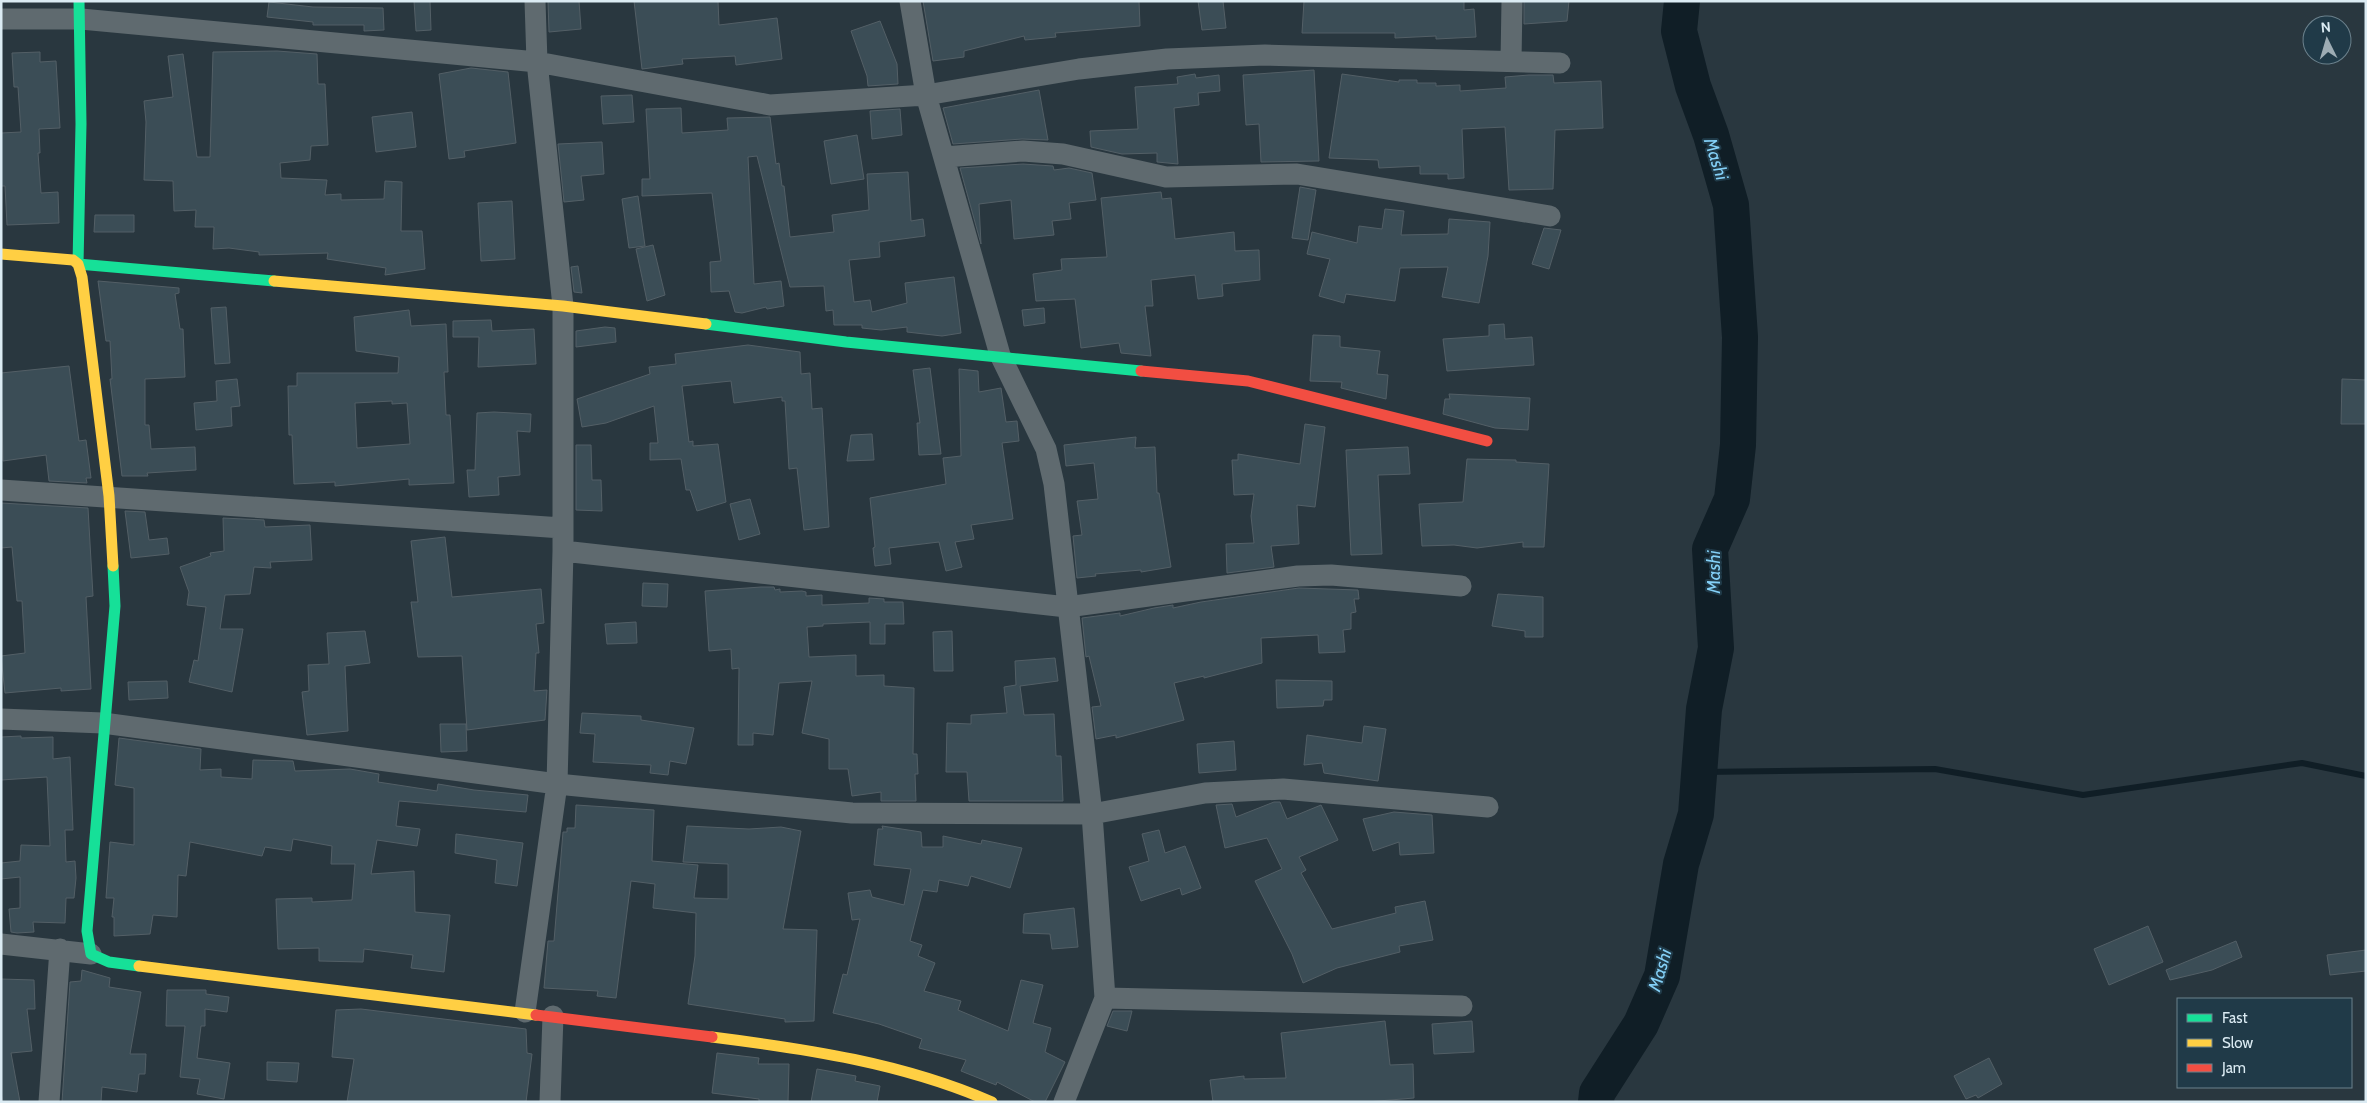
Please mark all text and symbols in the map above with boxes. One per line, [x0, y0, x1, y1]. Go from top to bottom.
north arrow [2302, 15, 2352, 65]
text: N [2320, 18, 2332, 36]
water label: Mashi [1699, 134, 1733, 184]
water label: Mashi [1703, 549, 1725, 595]
water label: Mashi [1643, 945, 1677, 995]
legend [2177, 998, 2352, 1088]
text: Fast [2222, 1009, 2247, 1027]
text: Slow [2222, 1034, 2253, 1052]
text: Jam [2221, 1059, 2246, 1077]

